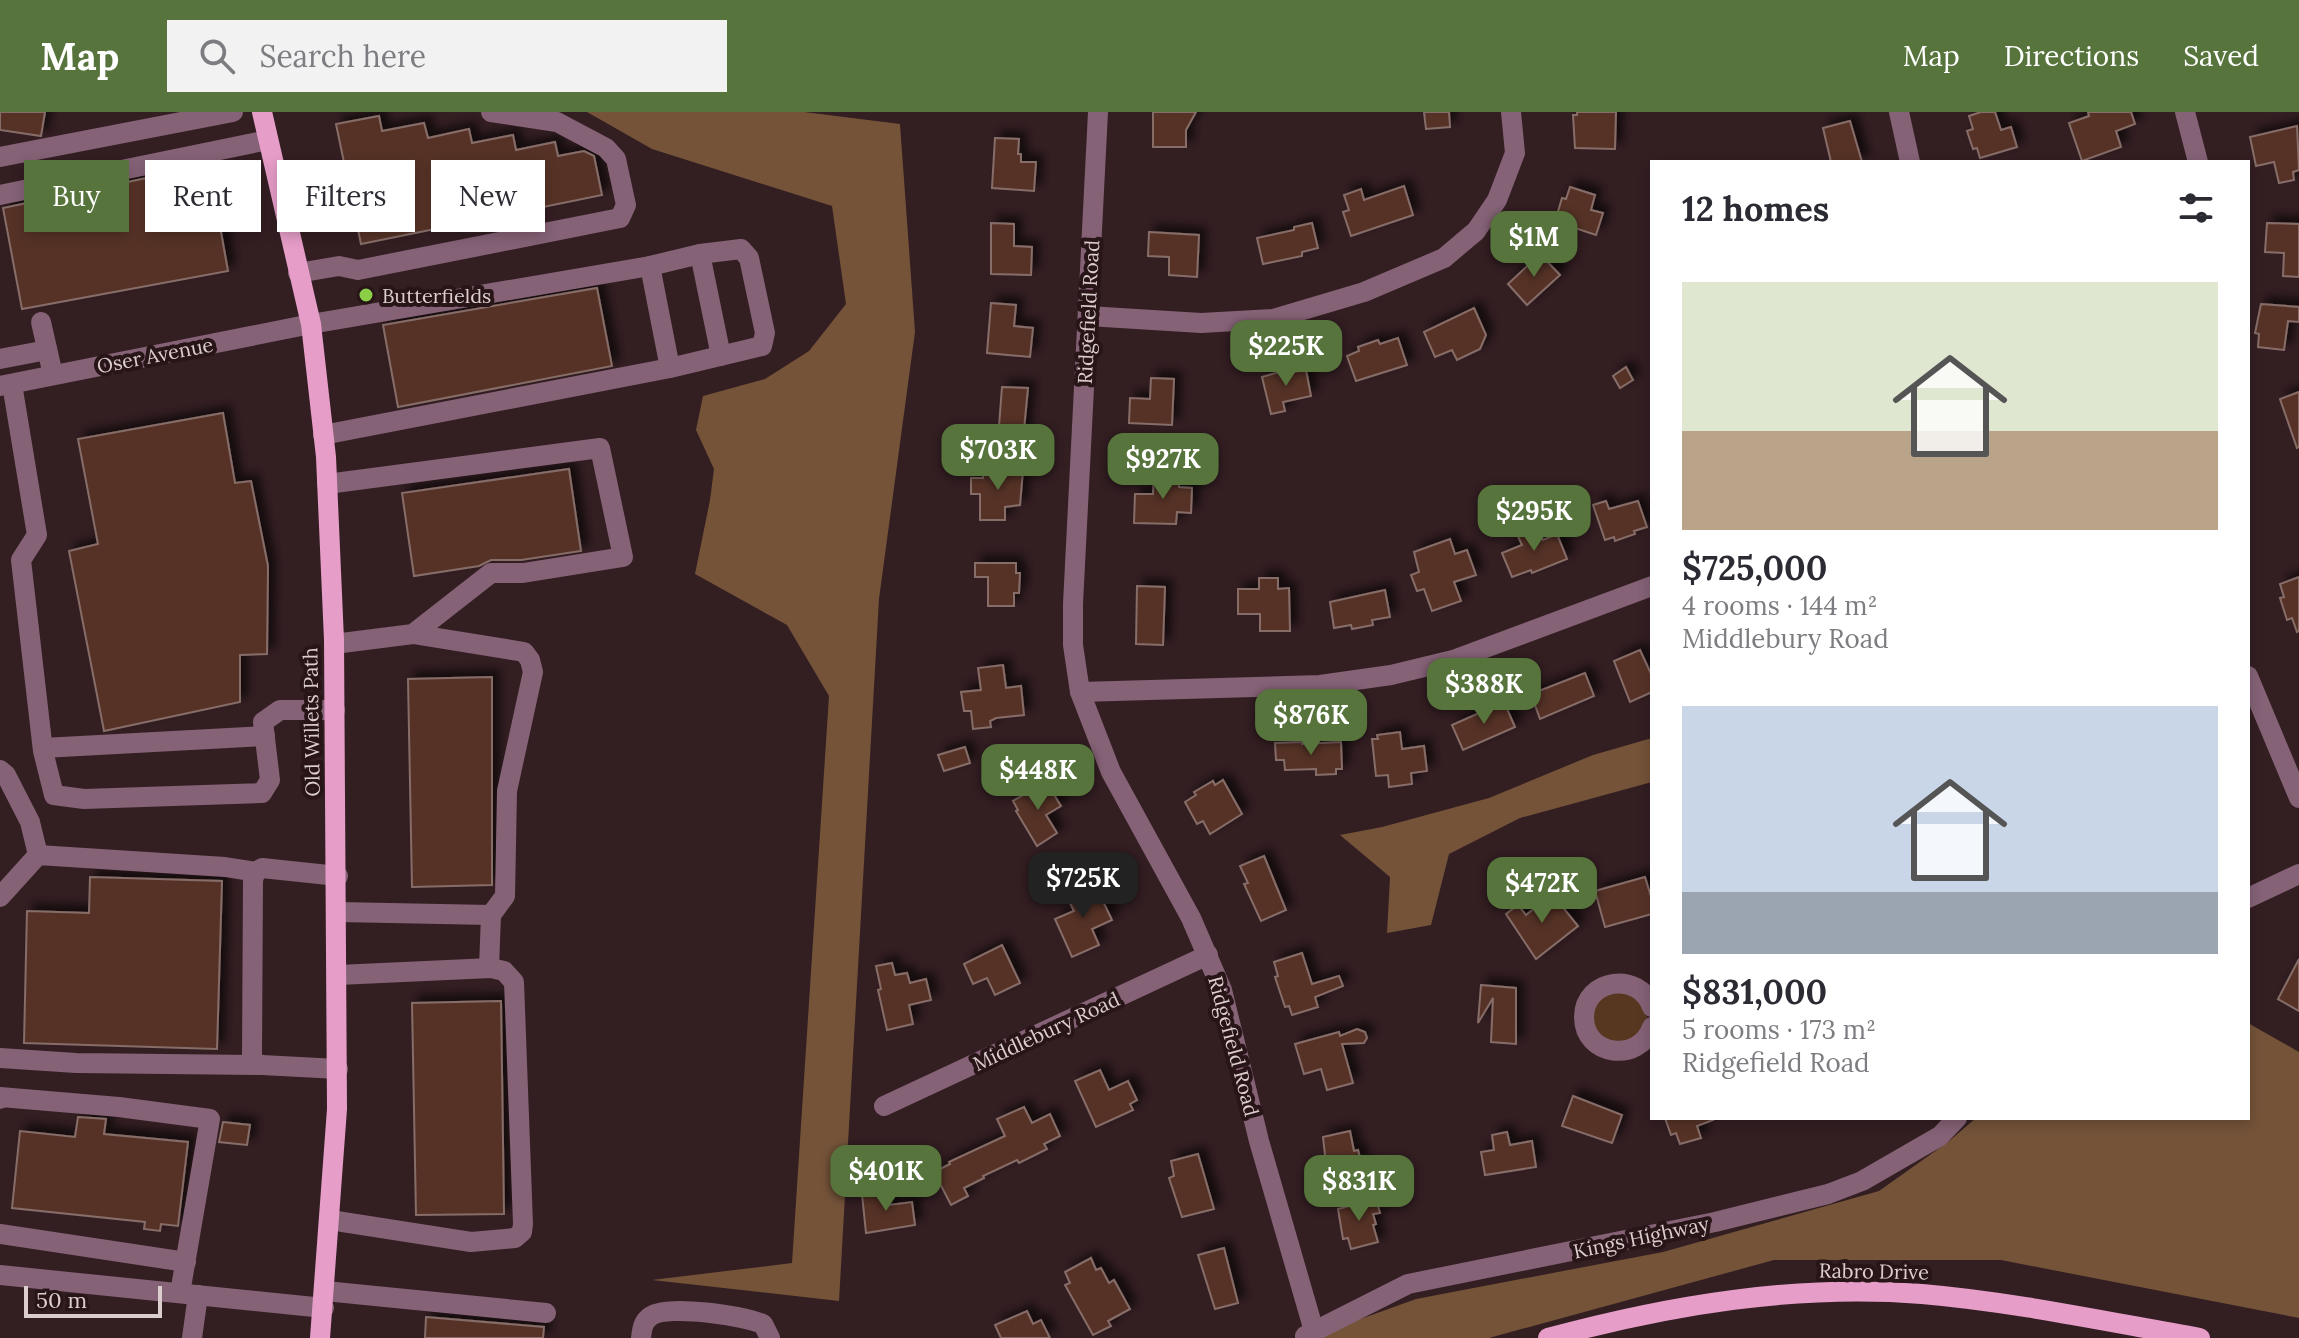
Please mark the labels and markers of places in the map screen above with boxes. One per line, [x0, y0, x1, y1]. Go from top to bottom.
pin: $1M [1495, 211, 1573, 279]
place label: Butterfields [382, 283, 491, 308]
marker: Butterfields [357, 286, 375, 304]
pin: $225K [1230, 320, 1342, 388]
pin: $703K [942, 424, 1054, 492]
pin: $927K [1107, 433, 1219, 501]
pin: $295K [1478, 485, 1590, 553]
pin: $388K [1428, 658, 1540, 726]
pin: $876K [1255, 689, 1367, 757]
pin: $448K [982, 744, 1094, 812]
pin: $725K [1027, 852, 1139, 920]
pin: $472K [1486, 857, 1598, 925]
pin: $401K [830, 1145, 942, 1213]
pin: $831K [1303, 1155, 1415, 1223]

